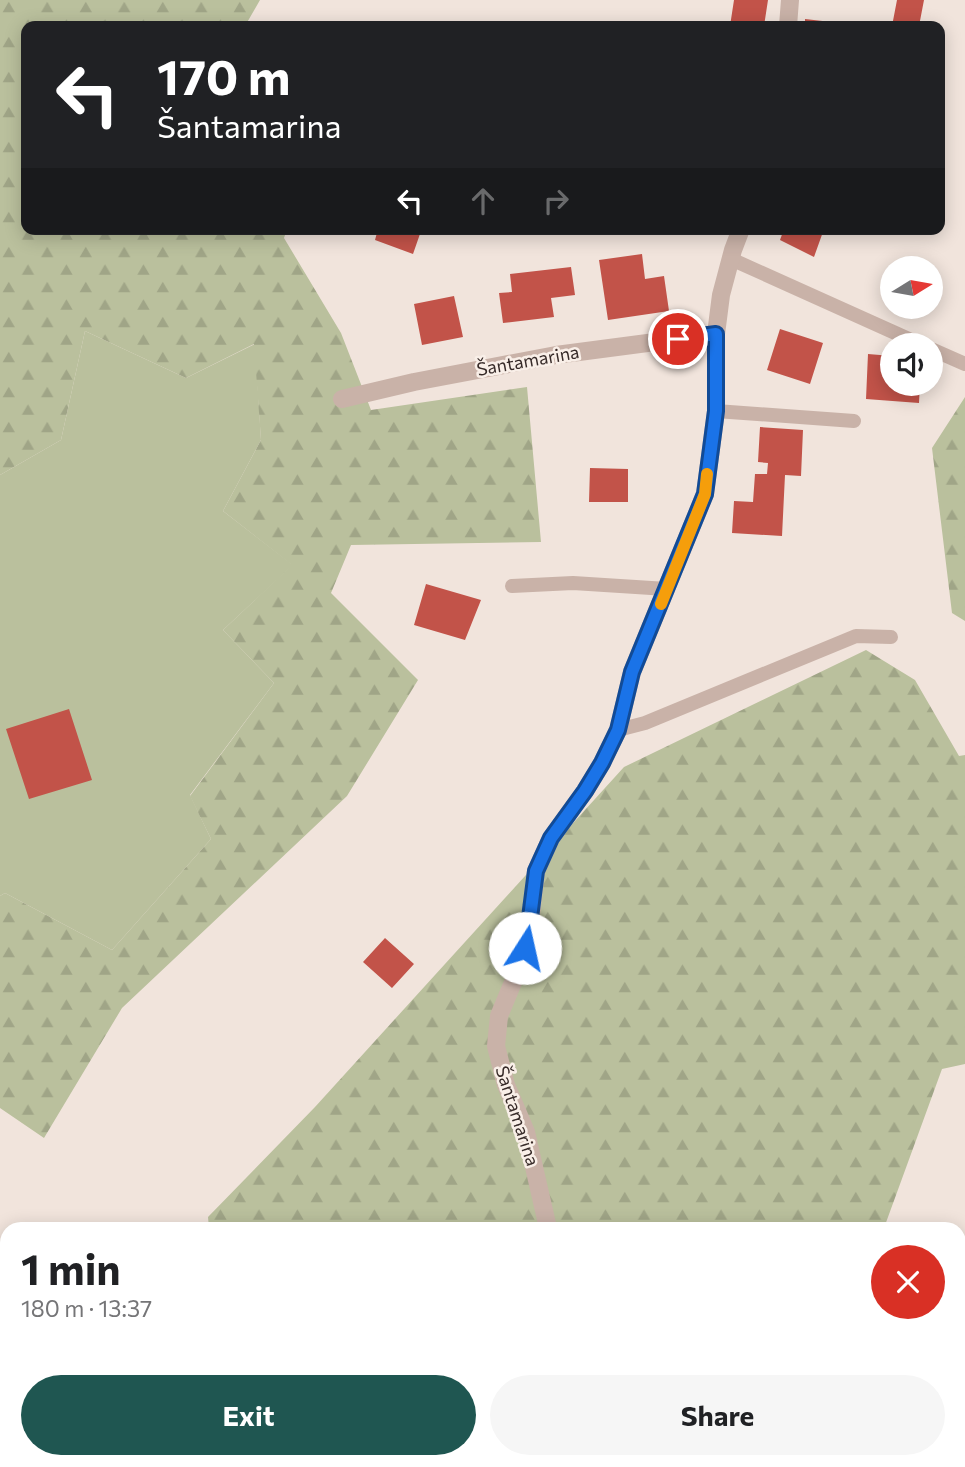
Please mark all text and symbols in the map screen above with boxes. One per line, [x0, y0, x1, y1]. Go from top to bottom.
text: 170 m [157, 45, 290, 105]
icon: left [42, 49, 133, 140]
text: Šantamarina [157, 105, 341, 145]
icon: left [391, 182, 429, 220]
icon: ahead [464, 182, 502, 220]
icon: right [537, 182, 575, 220]
north arrow [880, 256, 943, 318]
map controls [880, 256, 943, 396]
pin [648, 309, 708, 369]
icon: arrive [659, 320, 697, 358]
button: sound [880, 333, 943, 396]
street label: Šantamarina [475, 340, 581, 380]
position arrow [488, 911, 562, 985]
street label: Šantamarina [491, 1063, 544, 1168]
text: 1 min [21, 1242, 121, 1294]
button: close [871, 1245, 945, 1319]
text: 180 m · 13:37 [21, 1294, 152, 1322]
button: Exit [21, 1375, 476, 1455]
button: Share [490, 1375, 945, 1455]

